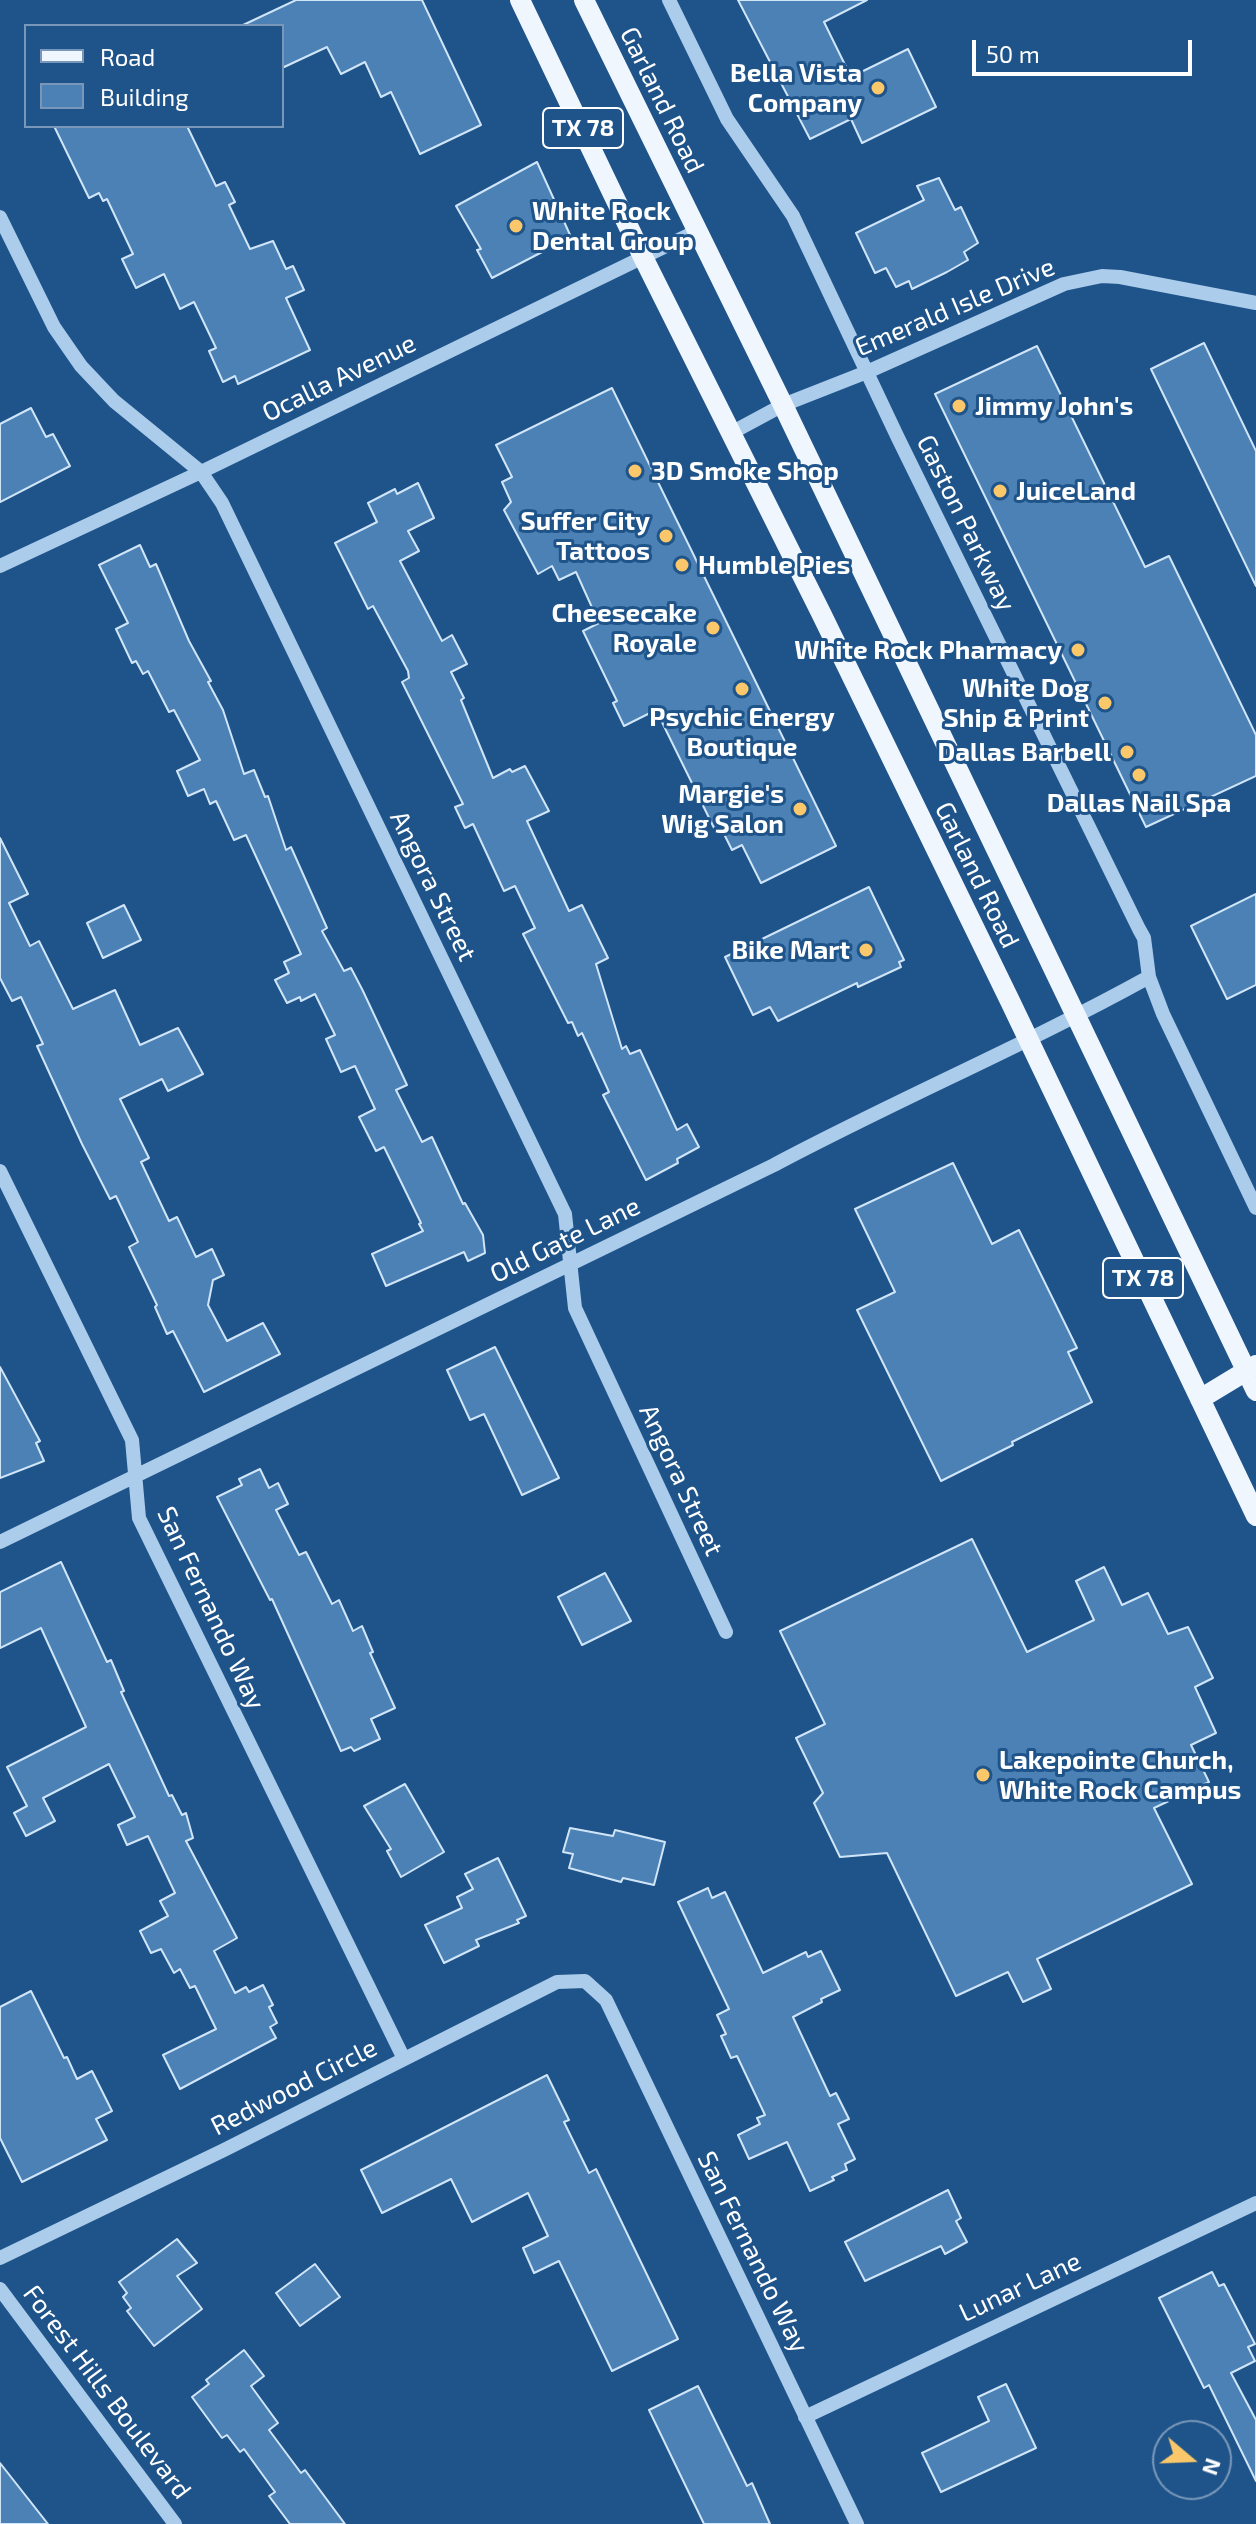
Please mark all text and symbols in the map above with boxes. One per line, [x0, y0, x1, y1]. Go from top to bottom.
street label: Garland Road [613, 22, 711, 178]
legend [24, 24, 284, 128]
scale bar [976, 24, 1196, 74]
text: 50 m [986, 39, 1040, 68]
text: Road [100, 42, 155, 71]
place label: Bella Vista Company [730, 57, 862, 118]
marker: Bella Vista Company [869, 79, 887, 97]
text: Building [100, 82, 189, 111]
road number: TX 78 [543, 108, 623, 148]
place label: White Rock Dental Group [532, 195, 694, 256]
marker: White Rock Dental Group [507, 217, 525, 235]
street label: Emerald Isle Drive [851, 251, 1059, 363]
street label: Ocalla Avenue [257, 327, 421, 429]
place label: Jimmy John's [975, 390, 1133, 422]
marker: Jimmy John's [950, 397, 968, 415]
street label: Gaston Parkway [910, 430, 1022, 616]
place label: 3D Smoke Shop [651, 455, 839, 487]
marker: 3D Smoke Shop [626, 462, 644, 480]
place label: JuiceLand [1016, 475, 1136, 507]
marker: JuiceLand [991, 482, 1009, 500]
place label: Suffer City Tattoos [521, 505, 650, 566]
marker: Suffer City Tattoos [657, 527, 675, 545]
place label: Humble Pies [698, 549, 850, 581]
marker: Humble Pies [673, 556, 691, 574]
place label: Cheesecake Royale [552, 597, 697, 658]
marker: Cheesecake Royale [704, 619, 722, 637]
place label: White Rock Pharmacy [794, 634, 1062, 666]
marker: White Rock Pharmacy [1069, 641, 1087, 659]
place label: White Dog Ship & Print [944, 672, 1089, 734]
marker: Psychic Energy Boutique [733, 680, 751, 698]
marker: White Dog Ship & Print [1096, 694, 1114, 712]
place label: Psychic Energy Boutique [649, 701, 835, 762]
place label: Dallas Barbell [937, 736, 1111, 768]
marker: Dallas Barbell [1118, 743, 1136, 761]
marker: Dallas Nail Spa [1130, 766, 1148, 784]
place label: Margie's Wig Salon [661, 778, 784, 840]
place label: Dallas Nail Spa [1047, 787, 1231, 819]
street label: Garland Road [928, 797, 1026, 953]
marker: Margie's Wig Salon [791, 800, 809, 818]
street label: Angora Street [383, 806, 483, 966]
place label: Bike Mart [731, 934, 850, 966]
marker: Bike Mart [857, 941, 875, 959]
street label: Old Gate Lane [485, 1190, 645, 1290]
road number: TX 78 [1103, 1258, 1183, 1298]
street label: Angora Street [632, 1399, 730, 1561]
street label: San Fernando Way [150, 1502, 272, 1714]
place label: Lakepointe Church, White Rock Campus [999, 1744, 1241, 1806]
marker: Lakepointe Church, White Rock Campus [974, 1766, 992, 1784]
street label: Redwood Circle [206, 2032, 382, 2142]
street label: San Fernando Way [691, 2146, 815, 2358]
street label: Lunar Lane [954, 2245, 1086, 2329]
street label: Forest Hills Boulevard [16, 2279, 198, 2505]
north arrow [1152, 2420, 1232, 2500]
text: N [1198, 2455, 1228, 2479]

